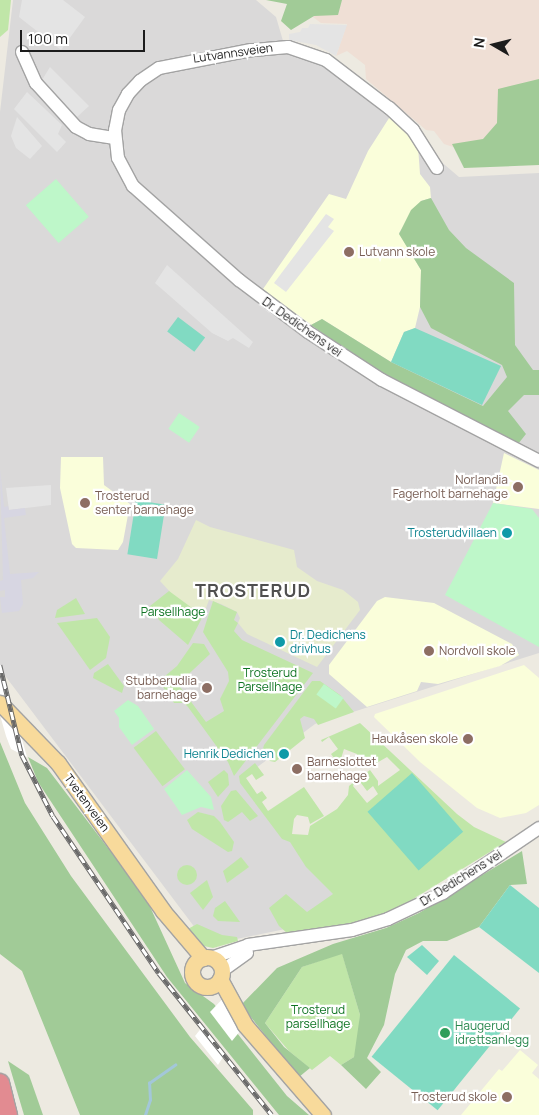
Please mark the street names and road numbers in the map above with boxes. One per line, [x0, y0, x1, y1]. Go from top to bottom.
street label: Lutvannsveien [192, 40, 274, 66]
street label: Dr. Dedichens vei [259, 294, 345, 360]
street label: Tvetenveien [61, 771, 113, 835]
street label: Dr. Dedichens vei [417, 847, 505, 909]

